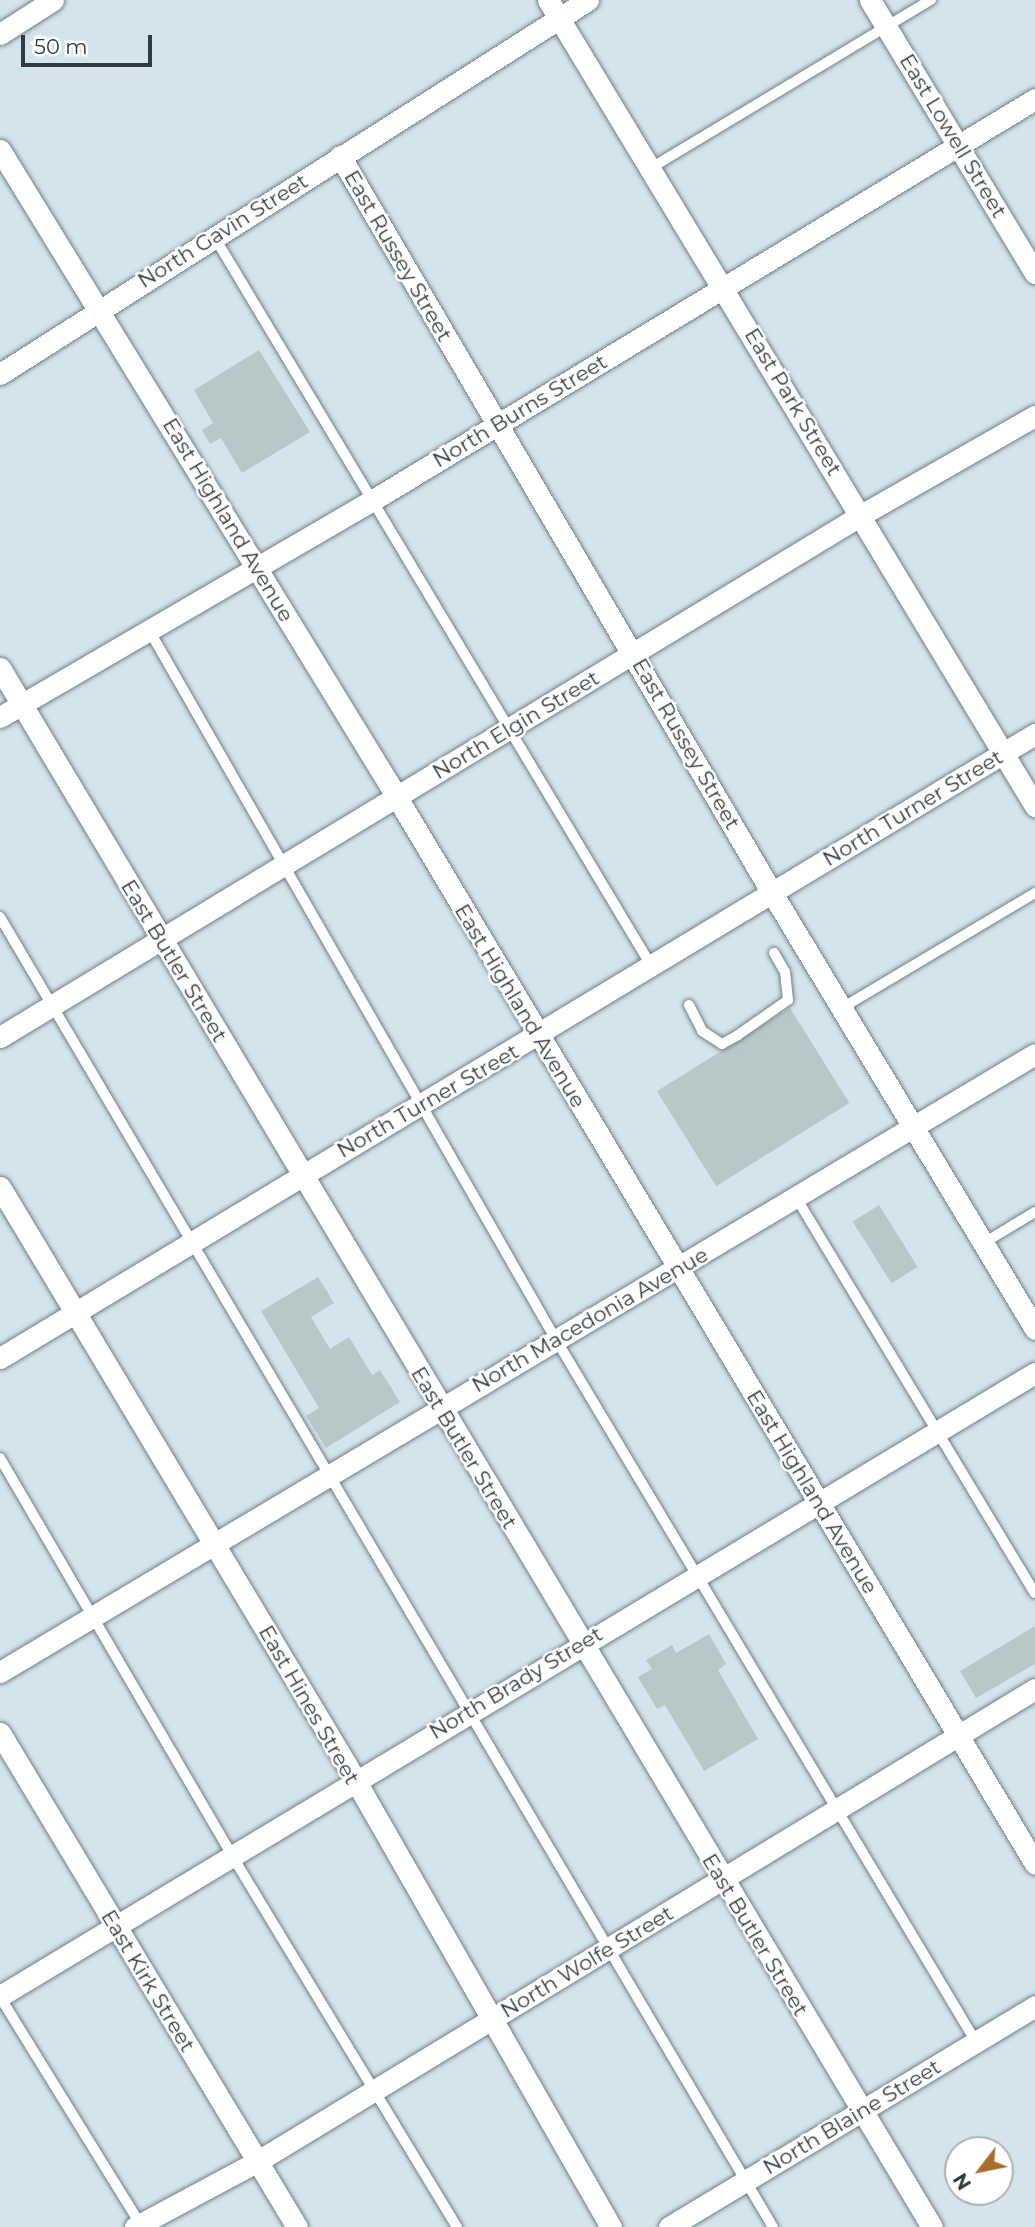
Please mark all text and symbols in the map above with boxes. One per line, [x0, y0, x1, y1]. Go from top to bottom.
scale bar [24, 21, 156, 65]
text: 50 m [34, 34, 88, 59]
street label: East Lowell Street [894, 49, 1012, 223]
street label: East Russey Street [339, 166, 457, 346]
street label: North Gavin Street [133, 168, 313, 294]
street label: East Park Street [739, 324, 847, 480]
street label: North Burns Street [428, 349, 612, 473]
street label: East Highland Avenue [157, 414, 299, 626]
street label: East Russey Street [627, 654, 745, 834]
street label: North Elgin Street [428, 665, 604, 785]
street label: North Turner Street [818, 744, 1008, 872]
street label: East Butler Street [116, 875, 232, 1047]
street label: East Highland Avenue [449, 900, 591, 1112]
street label: North Turner Street [333, 1039, 523, 1163]
street label: North Macedonia Avenue [467, 1242, 713, 1398]
street label: East Butler Street [406, 1362, 522, 1534]
street label: East Highland Avenue [741, 1386, 883, 1598]
street label: East Hines Street [253, 1621, 365, 1789]
street label: North Brady Street [425, 1621, 607, 1745]
street label: East Butler Street [697, 1849, 813, 2021]
street label: North Wolfe Street [496, 1901, 678, 2023]
street label: East Kirk Street [96, 1906, 200, 2056]
street label: North Blaine Street [759, 2054, 945, 2180]
north arrow [944, 2136, 1014, 2206]
text: N [949, 2169, 976, 2194]

